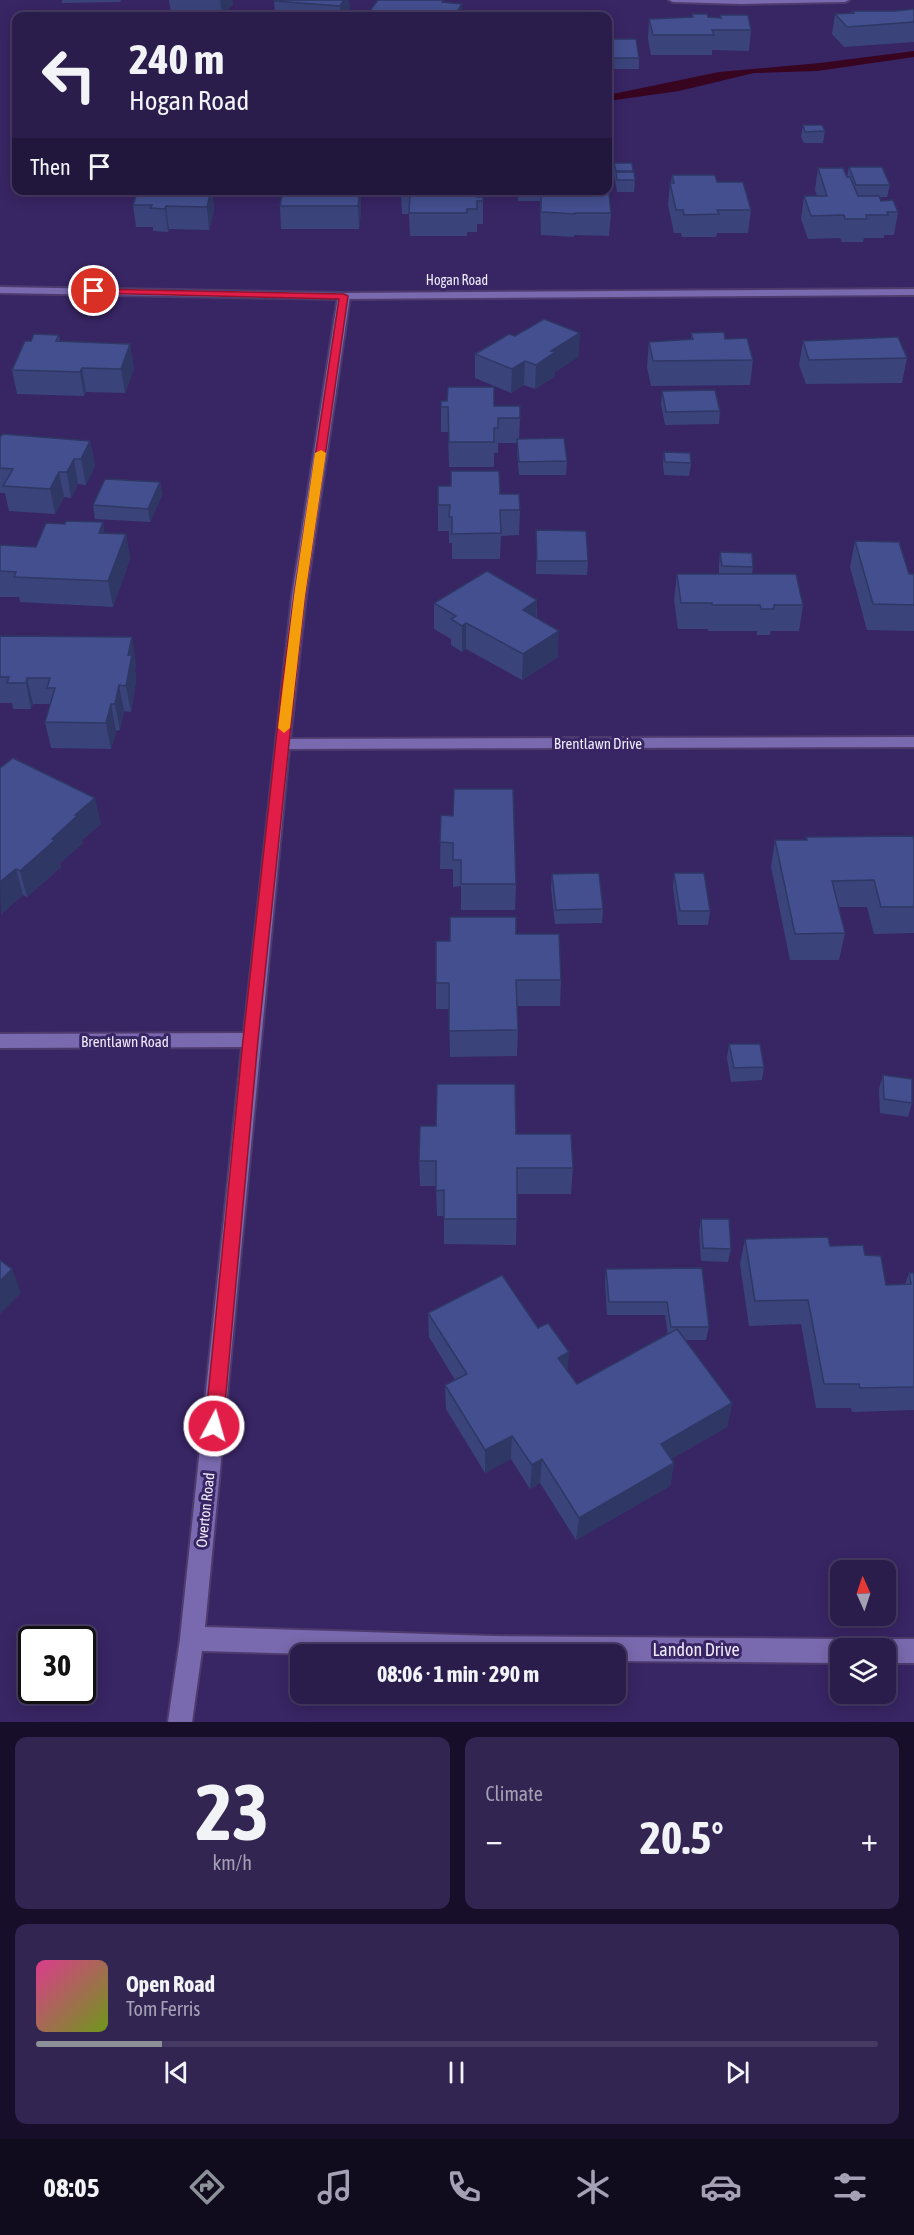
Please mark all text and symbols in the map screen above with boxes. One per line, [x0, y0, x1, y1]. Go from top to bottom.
text: 240 m [129, 35, 224, 83]
icon: left [30, 36, 108, 114]
text: Hogan Road [129, 85, 249, 116]
icon: arrive [83, 150, 116, 183]
text: Then [30, 154, 71, 180]
pin [68, 265, 119, 316]
street label: Hogan Road [426, 272, 488, 288]
icon: arrive [77, 274, 110, 307]
street label: Brentlawn Drive [554, 735, 642, 752]
street label: Brentlawn Road [81, 1033, 169, 1050]
position arrow [182, 1394, 246, 1458]
street label: Overton Road [193, 1472, 217, 1548]
north arrow [830, 1560, 896, 1626]
map controls [830, 1560, 896, 1704]
speed limit sign: 30 [18, 1626, 96, 1704]
button: layers [830, 1638, 896, 1704]
street label: Landon Drive [652, 1639, 740, 1660]
text: 08:06 · 1 min · 290 m [377, 1661, 539, 1687]
text: 23 [196, 1767, 269, 1857]
text: Climate [486, 1782, 543, 1805]
text: 20.5° [640, 1812, 724, 1864]
text: − [486, 1820, 503, 1858]
text: + [861, 1820, 878, 1858]
text: km/h [212, 1851, 252, 1874]
text: Open Road [126, 1971, 215, 1997]
text: Tom Ferris [126, 1997, 200, 2020]
icon: previous [160, 2056, 193, 2089]
icon: pause [440, 2056, 473, 2089]
icon: next [721, 2056, 754, 2089]
icon: directions [186, 2166, 228, 2208]
icon: music [314, 2166, 356, 2208]
icon: phone [443, 2166, 485, 2208]
icon: climate [572, 2166, 614, 2208]
icon: car [700, 2166, 742, 2208]
icon: filters [829, 2166, 871, 2208]
text: 08:05 [43, 2172, 99, 2203]

